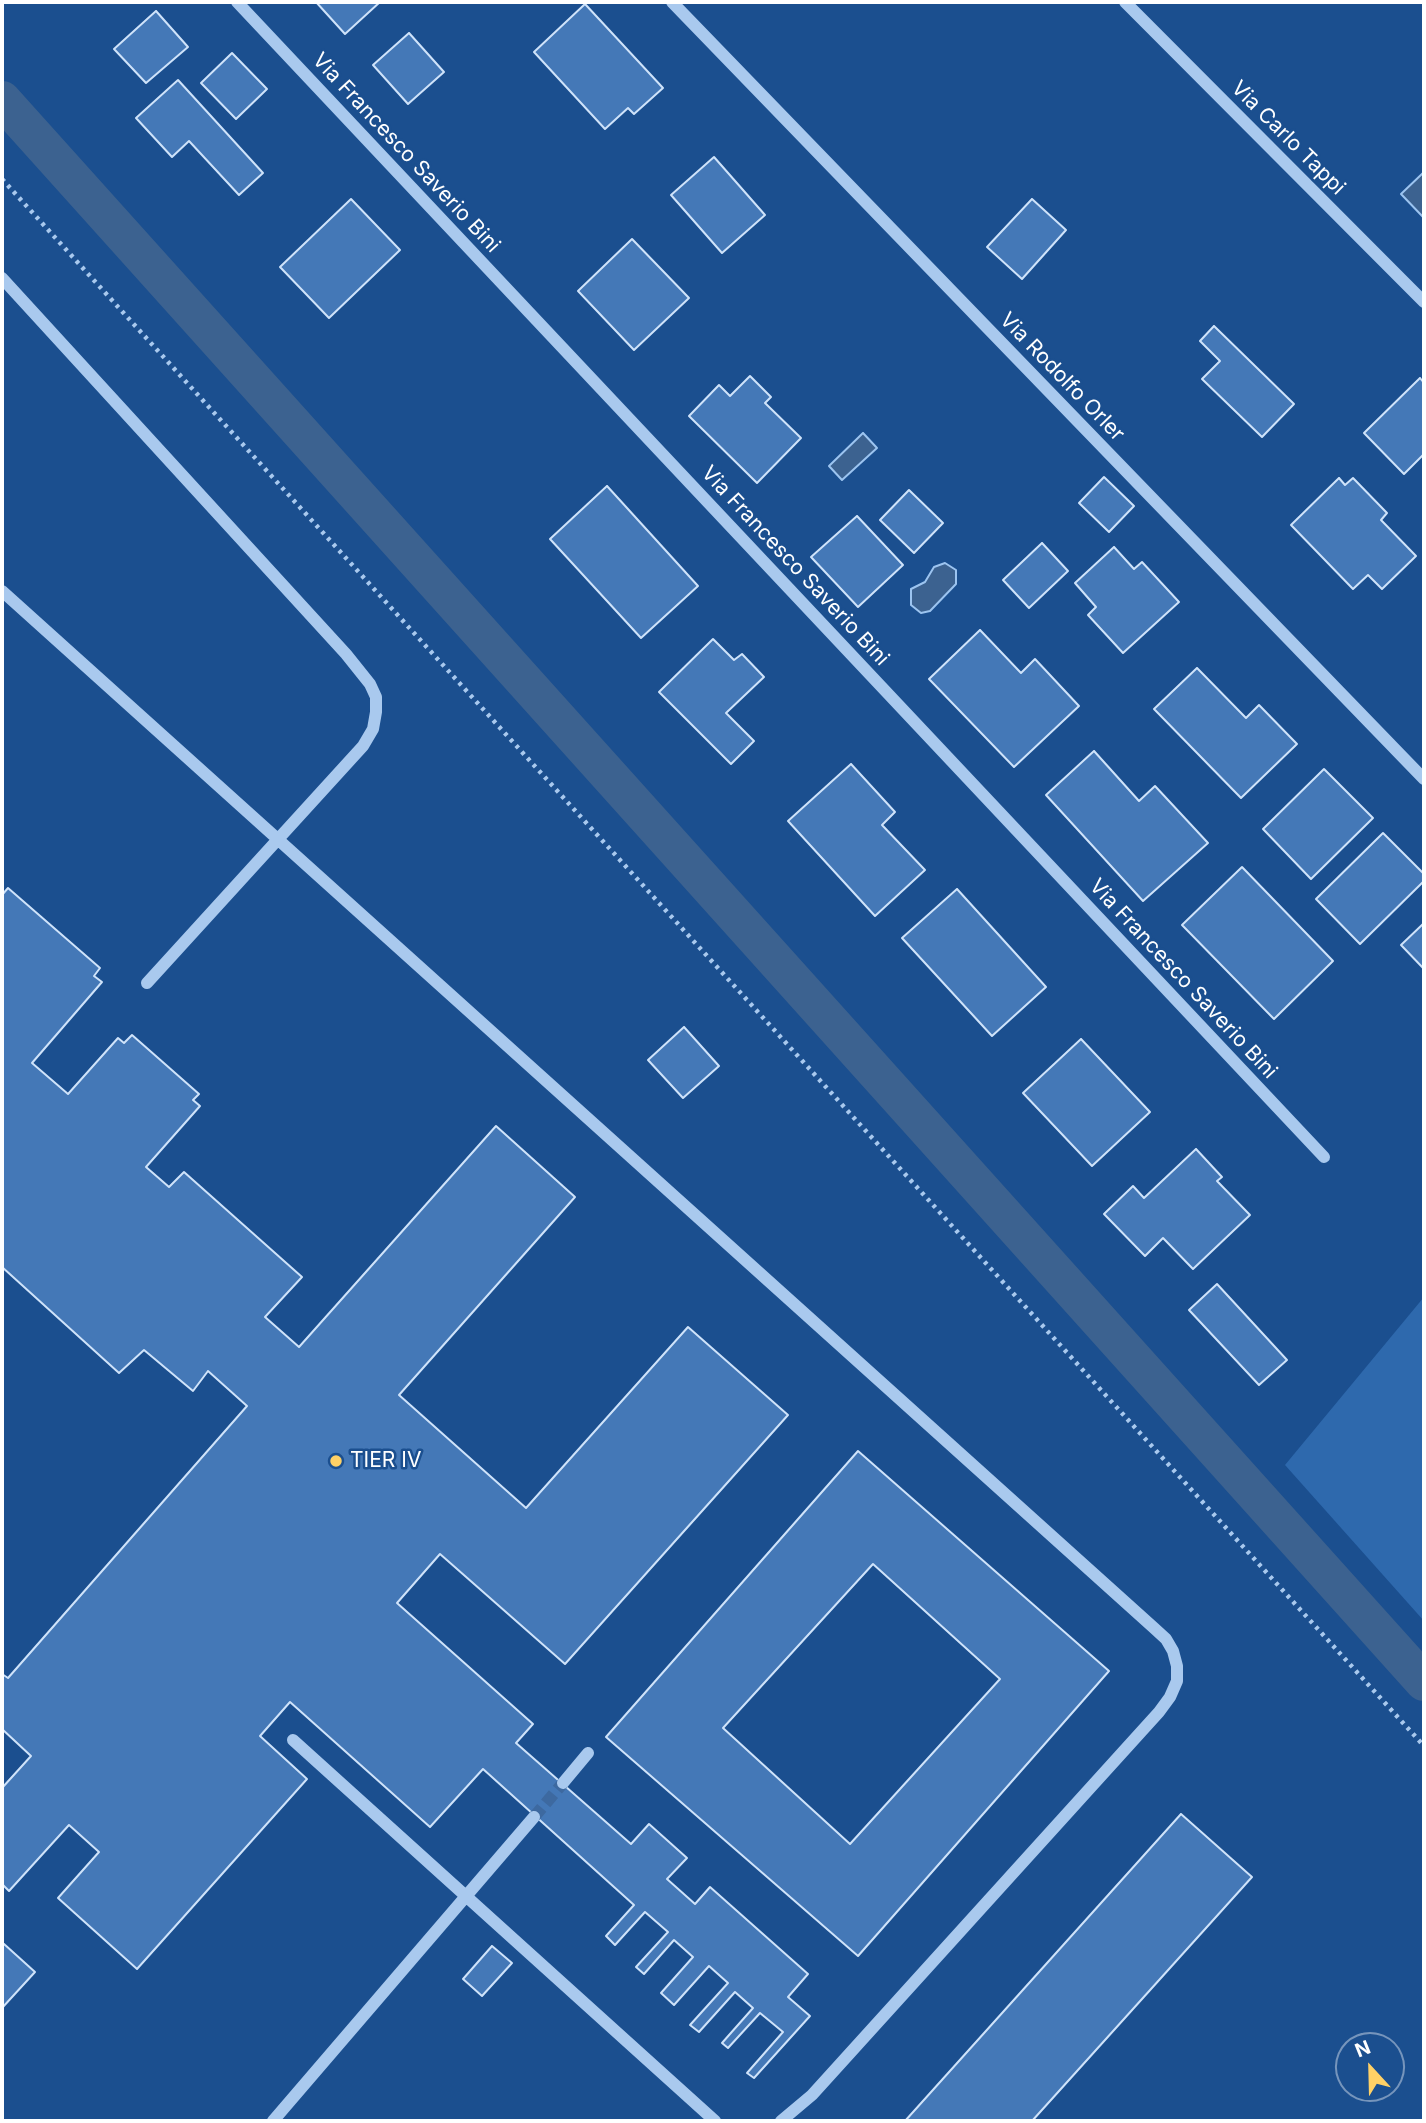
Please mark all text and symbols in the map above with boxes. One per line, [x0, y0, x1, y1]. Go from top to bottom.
street label: Via Francesco Saverio Bini [307, 48, 505, 258]
street label: Via Carlo Tappi [1226, 76, 1350, 200]
street label: Via Rodolfo Orler [994, 308, 1130, 446]
street label: Via Francesco Saverio Bini [696, 461, 894, 671]
street label: Via Francesco Saverio Bini [1084, 874, 1282, 1084]
place label: TIER IV [350, 1448, 421, 1474]
marker: TIER IV [328, 1453, 344, 1469]
north arrow [1335, 2032, 1405, 2102]
text: N [1352, 2036, 1374, 2062]

